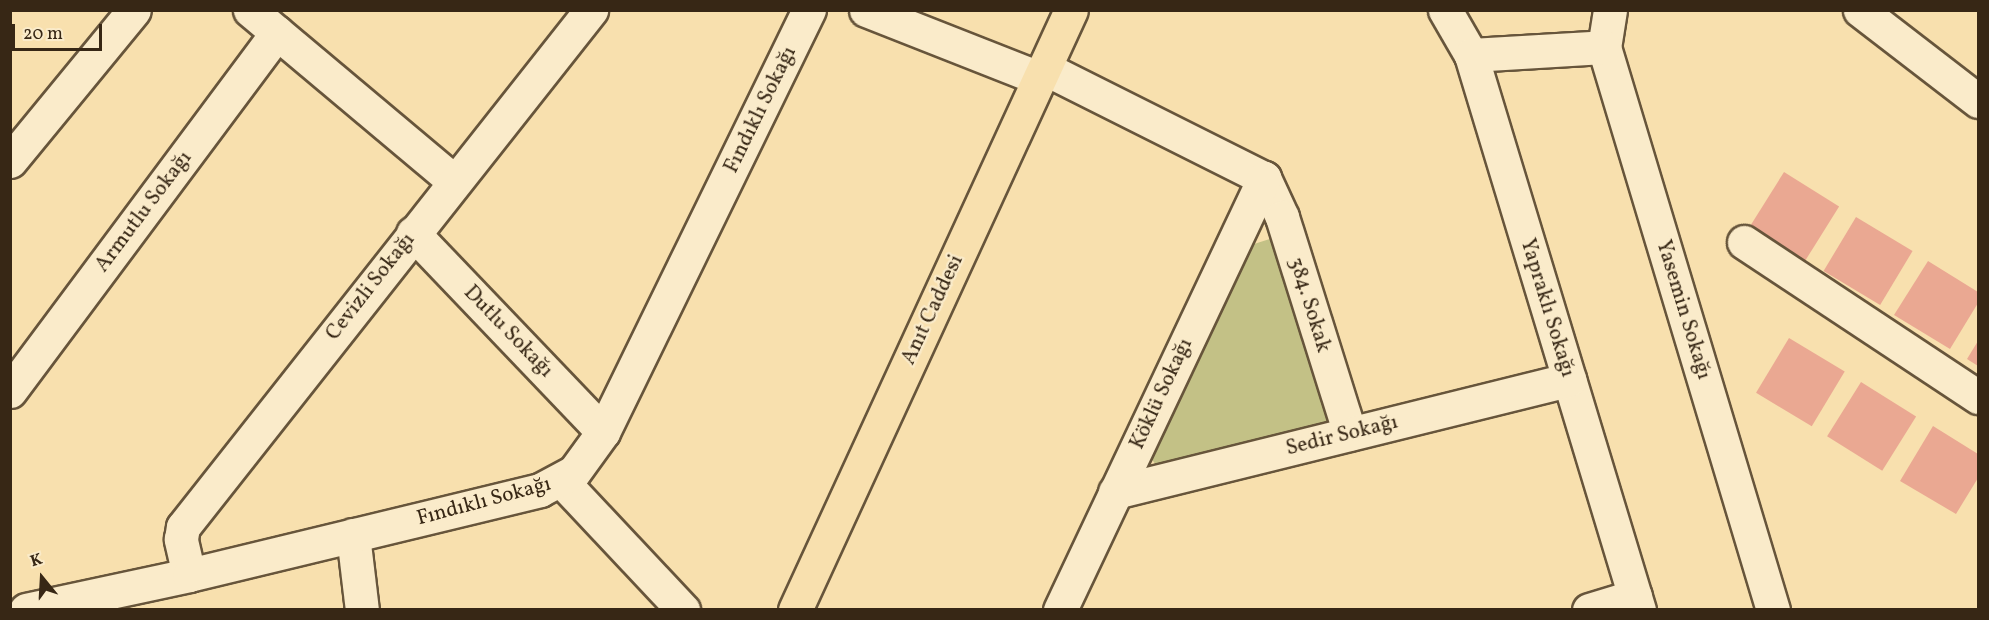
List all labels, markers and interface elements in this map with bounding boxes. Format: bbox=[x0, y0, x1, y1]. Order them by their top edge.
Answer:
scale bar bbox=[15, 12, 105, 50]
text: 20 m bbox=[23, 22, 63, 47]
street label: Fındıklı Sokağı bbox=[719, 42, 803, 178]
street label: Armutlu Sokağı bbox=[90, 146, 198, 278]
street label: Cevizli Sokağı bbox=[321, 228, 421, 346]
street label: Yapraklı Sokağı bbox=[1514, 236, 1580, 380]
street label: Yasemin Sokağı bbox=[1650, 237, 1716, 383]
street label: Anıt Caddesi bbox=[897, 251, 969, 369]
street label: 384. Sokak bbox=[1283, 254, 1335, 356]
street label: Dutlu Sokağı bbox=[458, 281, 558, 383]
street label: Köklü Sokağı bbox=[1125, 334, 1199, 454]
street label: Sedir Sokağı bbox=[1284, 410, 1400, 462]
street label: Fındıklı Sokağı bbox=[414, 472, 554, 532]
north arrow bbox=[12, 548, 72, 608]
text: K bbox=[28, 549, 45, 573]

